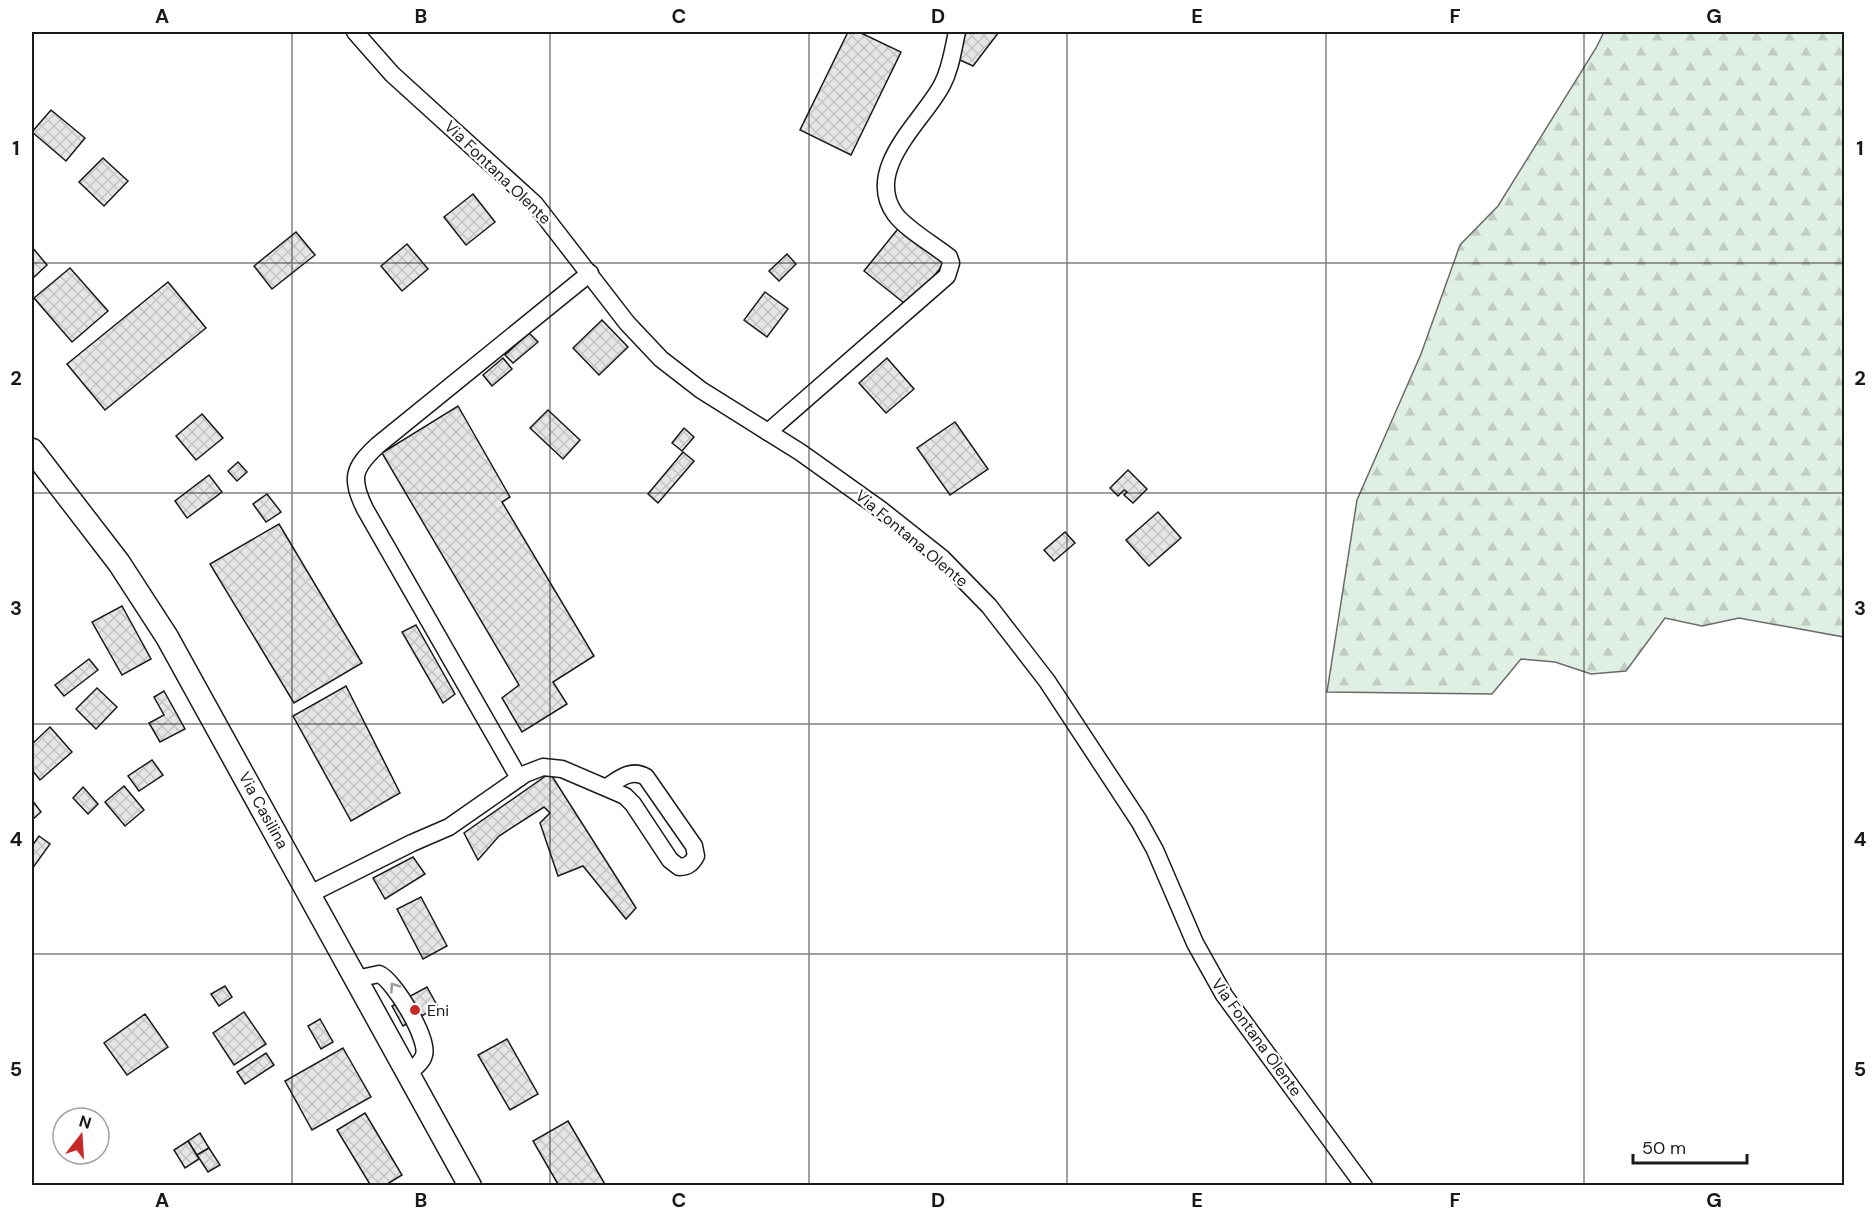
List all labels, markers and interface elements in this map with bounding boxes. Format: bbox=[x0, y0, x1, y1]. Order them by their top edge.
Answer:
text: A bbox=[155, 3, 169, 29]
text: B bbox=[415, 3, 427, 29]
text: C bbox=[672, 3, 686, 29]
text: D bbox=[931, 3, 945, 29]
text: E bbox=[1191, 3, 1203, 29]
text: F bbox=[1449, 3, 1461, 29]
text: G bbox=[1706, 3, 1722, 29]
street label: Via Fontana Olente bbox=[440, 116, 556, 229]
text: 1 bbox=[12, 135, 20, 161]
text: 1 bbox=[1856, 135, 1864, 161]
text: 2 bbox=[10, 365, 22, 391]
text: 2 bbox=[1854, 365, 1866, 391]
street label: Via Fontana Olente bbox=[851, 485, 972, 592]
text: 3 bbox=[10, 595, 22, 621]
text: 3 bbox=[1854, 595, 1866, 621]
street label: Via Casilina bbox=[234, 768, 293, 852]
text: 4 bbox=[10, 826, 23, 852]
text: 4 bbox=[1854, 826, 1867, 852]
street label: Via Fontana Olente bbox=[1207, 974, 1306, 1100]
one-way arrow bbox=[390, 983, 401, 994]
place label: Eni bbox=[427, 1000, 449, 1021]
marker: Eni bbox=[408, 1003, 422, 1017]
text: 5 bbox=[10, 1056, 22, 1082]
text: 5 bbox=[1854, 1056, 1866, 1082]
north arrow bbox=[51, 1106, 111, 1166]
text: N bbox=[77, 1110, 94, 1134]
scale bar bbox=[1633, 1127, 1747, 1165]
text: 50 m bbox=[1642, 1136, 1686, 1160]
text: A bbox=[155, 1187, 169, 1213]
text: B bbox=[415, 1187, 427, 1213]
text: C bbox=[672, 1187, 686, 1213]
text: D bbox=[931, 1187, 945, 1213]
text: E bbox=[1191, 1187, 1203, 1213]
text: F bbox=[1449, 1187, 1461, 1213]
text: G bbox=[1706, 1187, 1722, 1213]

